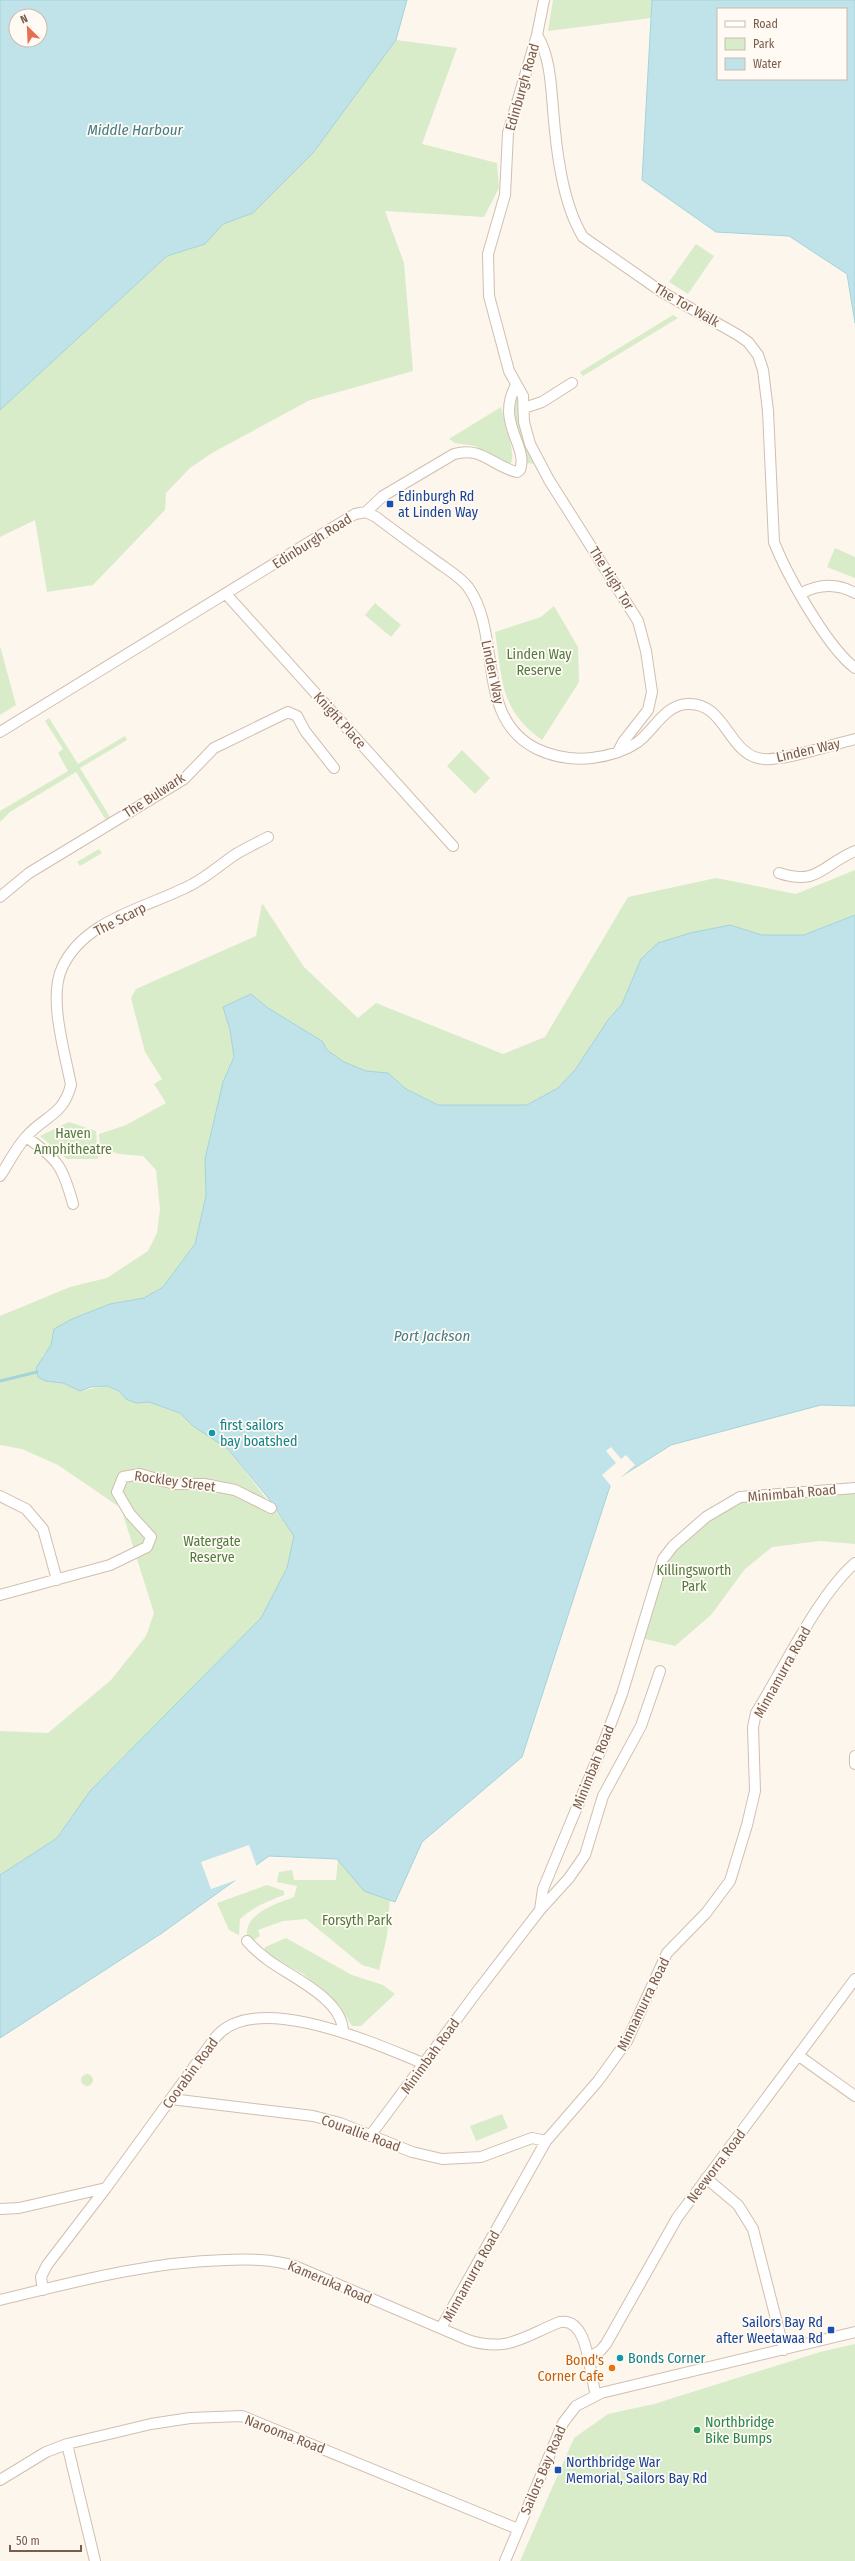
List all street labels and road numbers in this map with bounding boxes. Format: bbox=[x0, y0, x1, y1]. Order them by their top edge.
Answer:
street label: Edinburgh Road bbox=[502, 41, 543, 133]
street label: The Tor Walk bbox=[651, 280, 723, 331]
street label: Edinburgh Road bbox=[269, 510, 355, 573]
street label: The High Tor bbox=[585, 544, 638, 613]
street label: Linden Way bbox=[477, 638, 508, 706]
street label: Knight Place bbox=[310, 688, 370, 752]
street label: Linden Way bbox=[774, 735, 843, 766]
street label: The Bulwark bbox=[120, 769, 189, 822]
street label: The Scarp bbox=[91, 899, 149, 940]
street label: Rockley Street bbox=[133, 1467, 217, 1496]
street label: Minimbah Road bbox=[747, 1481, 837, 1506]
street label: Minnamurra Road bbox=[750, 1624, 815, 1721]
street label: Minimbah Road bbox=[569, 1723, 618, 1812]
street label: Minnamurra Road bbox=[614, 1955, 673, 2054]
street label: Minimbah Road bbox=[397, 2015, 463, 2097]
street label: Coorabin Road bbox=[159, 2035, 222, 2112]
street label: Courallie Road bbox=[319, 2111, 403, 2156]
street label: Neeworra Road bbox=[683, 2126, 749, 2206]
street label: Minnamurra Road bbox=[439, 2228, 504, 2325]
street label: Kameruka Road bbox=[285, 2257, 374, 2308]
street label: Narooma Road bbox=[242, 2411, 327, 2458]
street label: Sailors Bay Road bbox=[517, 2423, 570, 2517]

